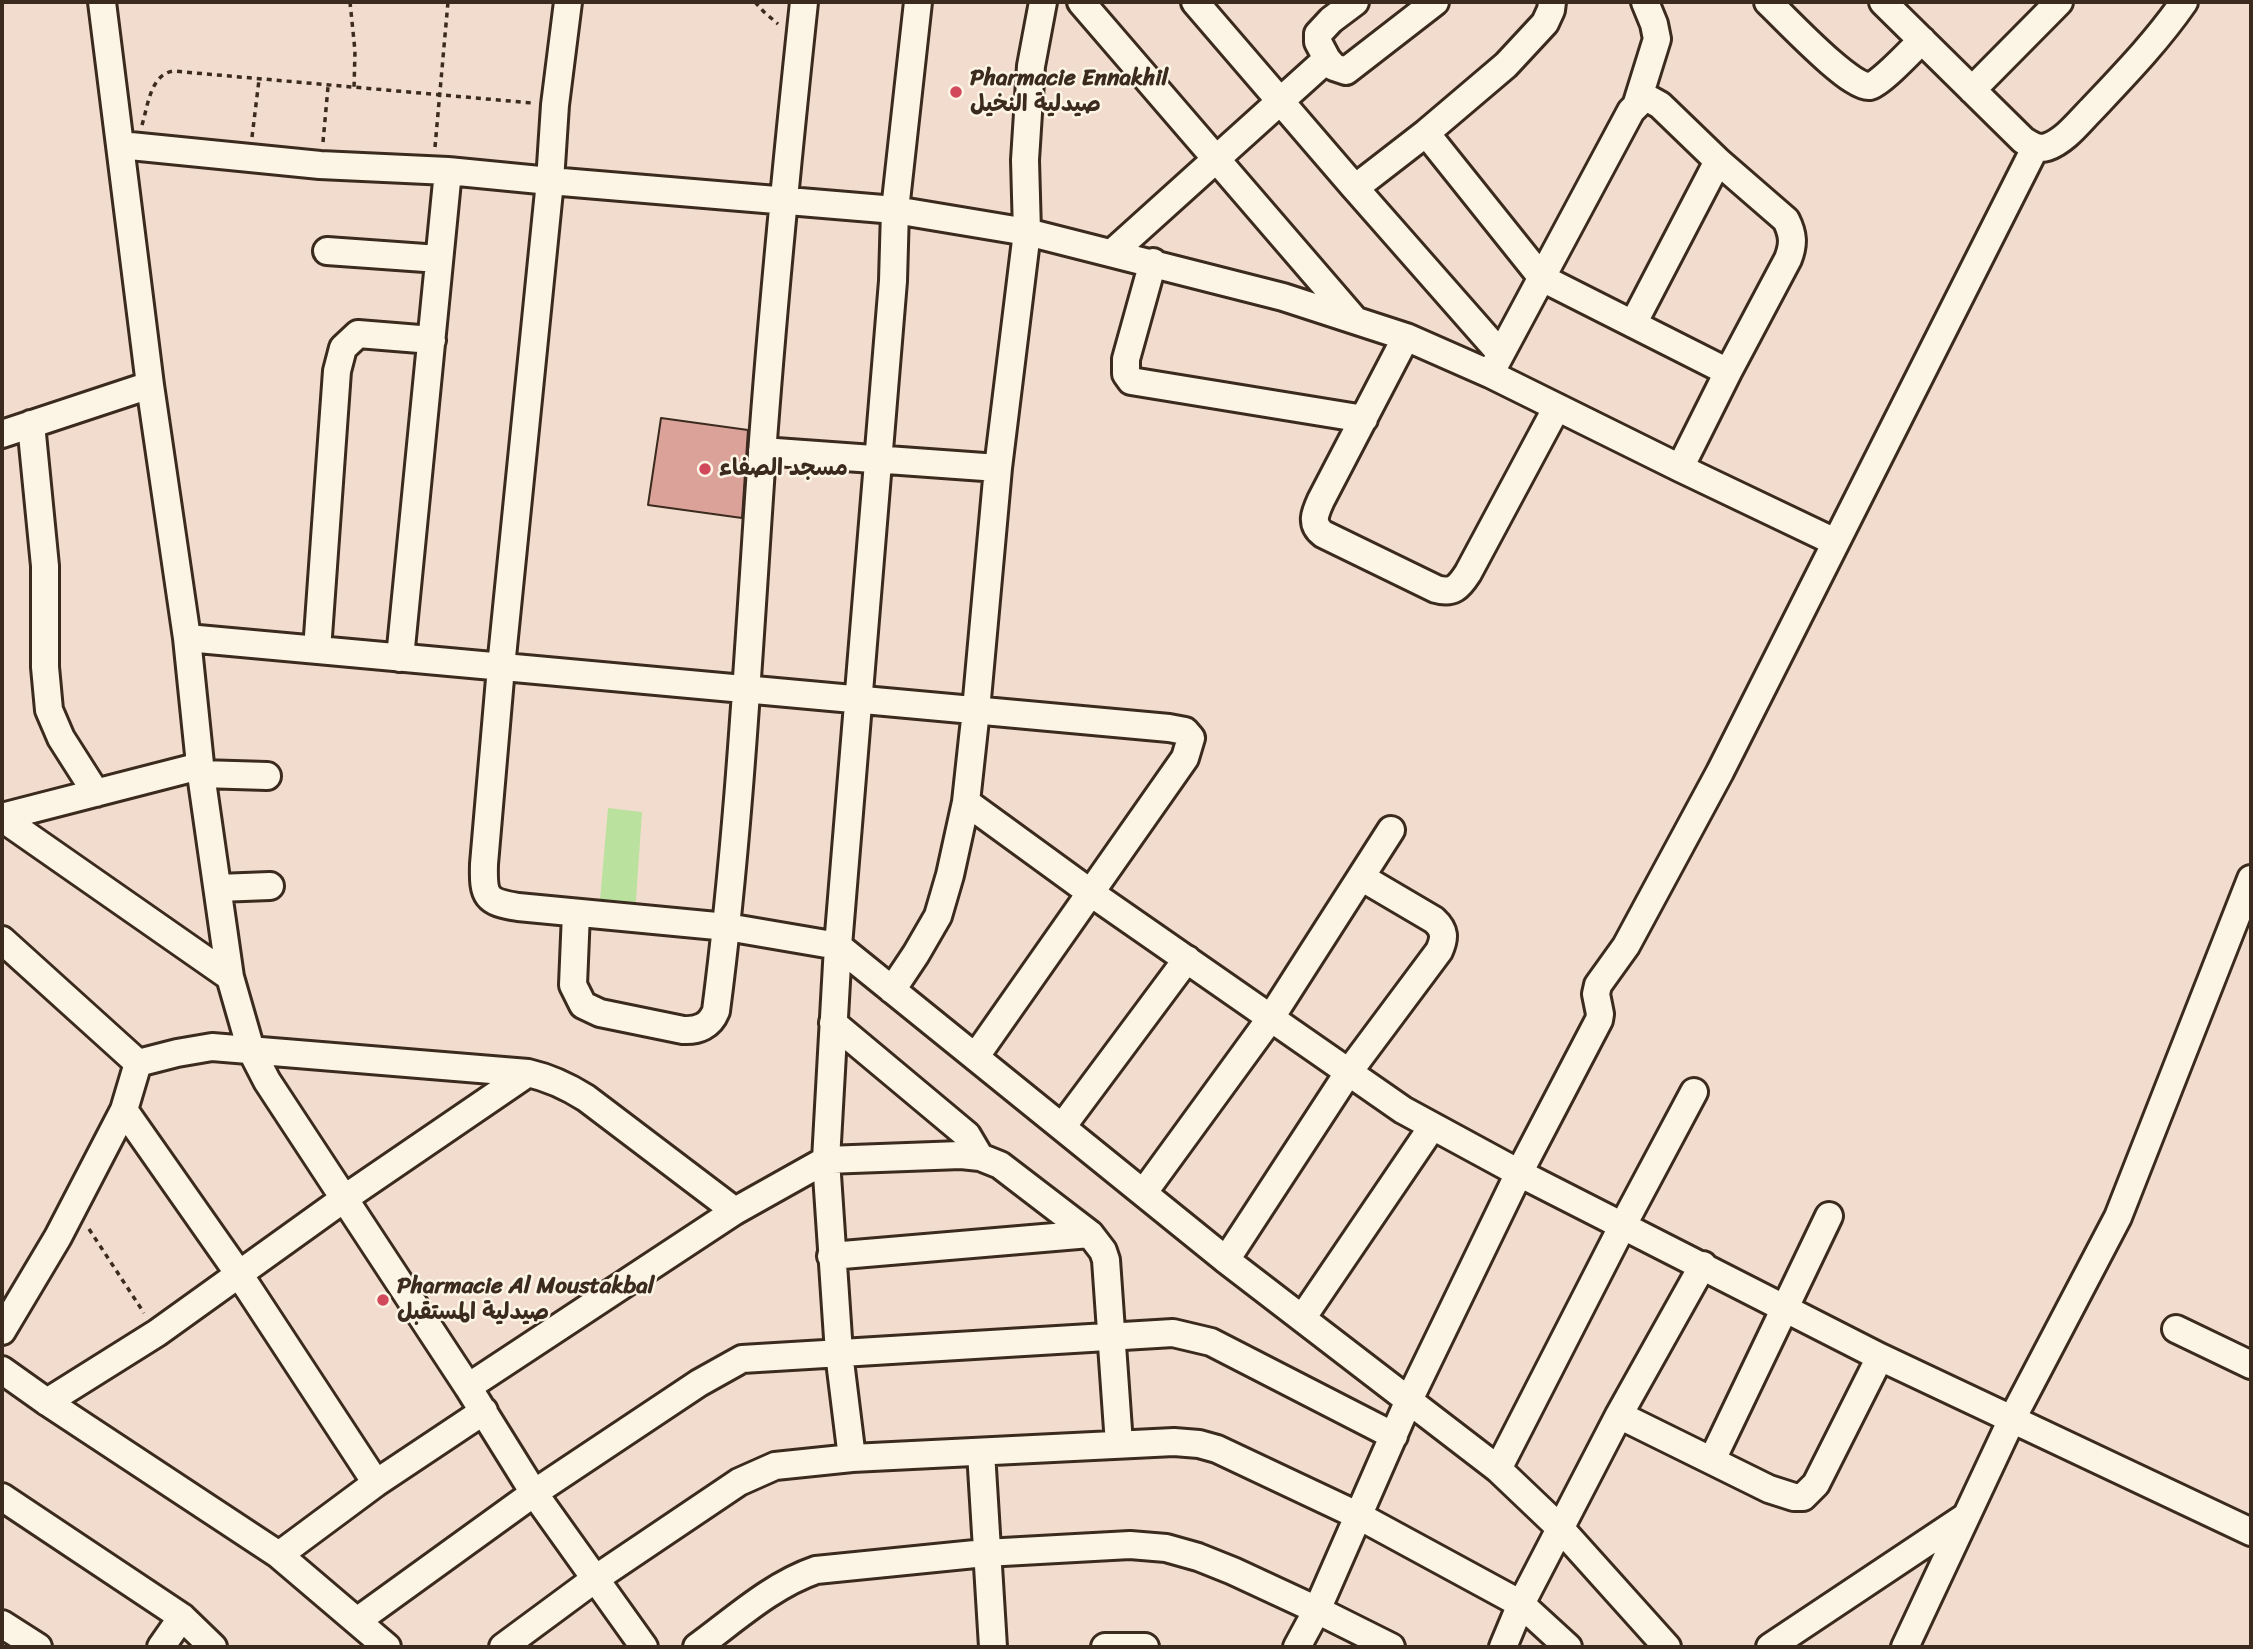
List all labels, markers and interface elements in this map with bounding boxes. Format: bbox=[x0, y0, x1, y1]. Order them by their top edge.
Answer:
place label: Pharmacie Ennakhil صيدلية النخيل bbox=[970, 65, 1168, 119]
marker: Pharmacie Ennakhil صيدلية النخيل bbox=[948, 84, 964, 100]
place label: مسجد الصفاء bbox=[719, 455, 848, 483]
marker: مسجد الصفاء bbox=[697, 461, 713, 477]
place label: Pharmacie Al Moustakbal صيدلية المستقبل bbox=[397, 1273, 654, 1327]
marker: Pharmacie Al Moustakbal صيدلية المستقبل bbox=[375, 1292, 391, 1308]

